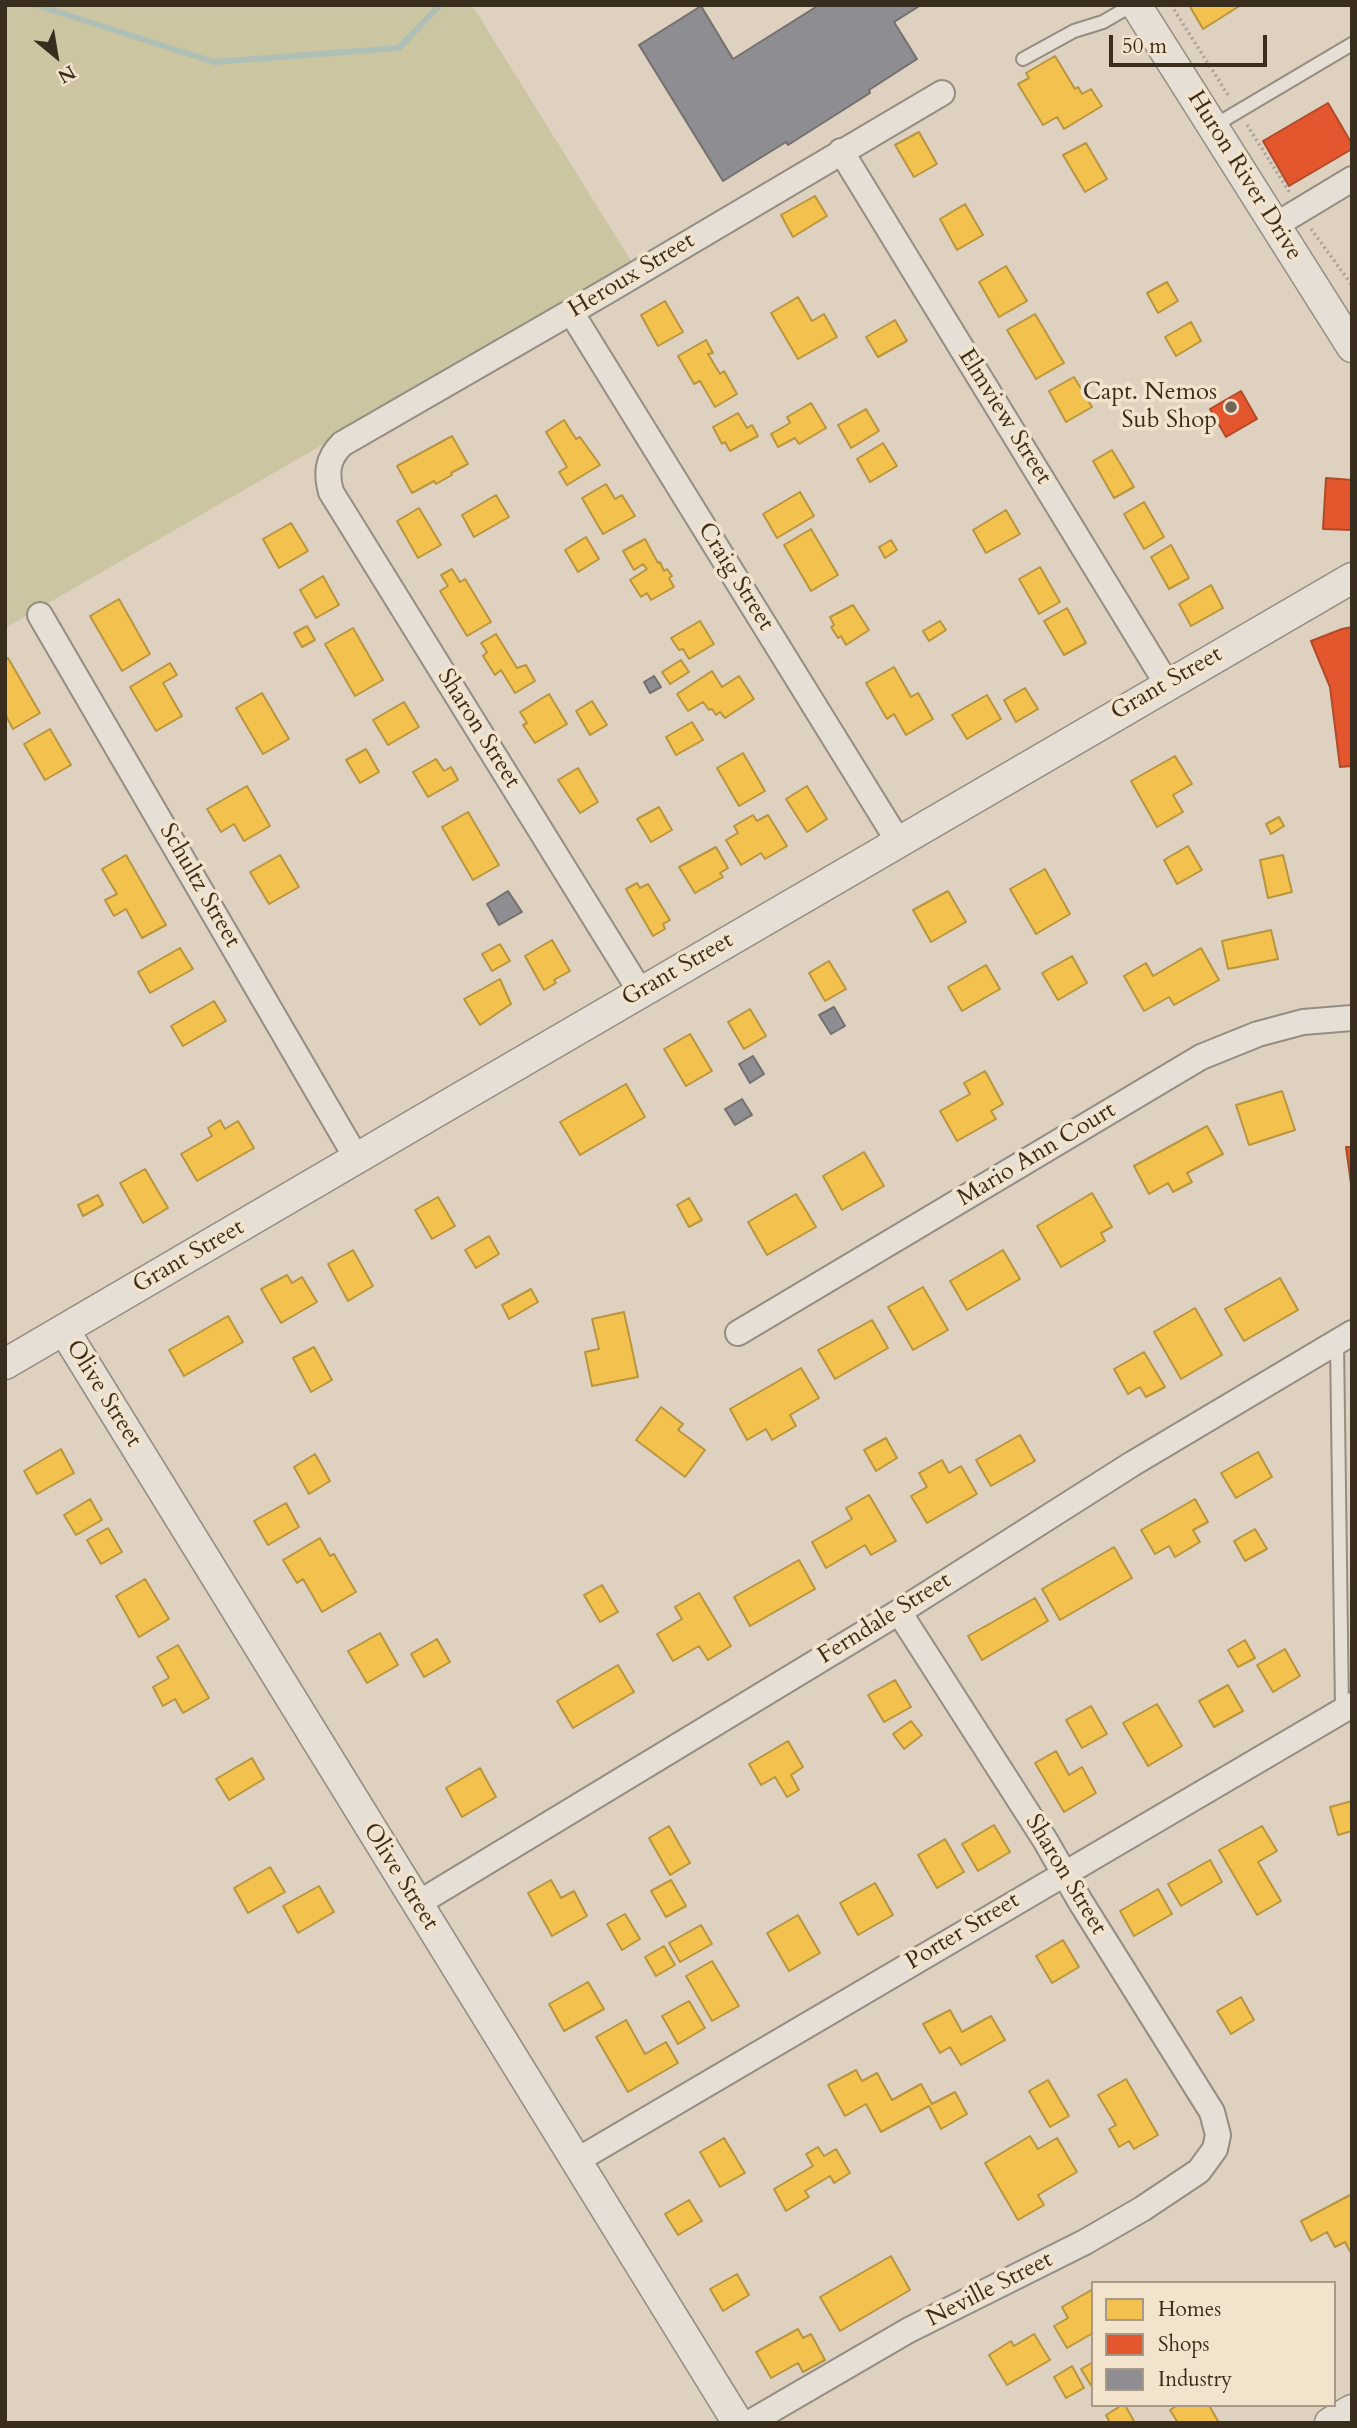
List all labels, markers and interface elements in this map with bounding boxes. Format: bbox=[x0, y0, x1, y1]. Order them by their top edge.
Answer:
north arrow bbox=[21, 21, 91, 91]
scale bar bbox=[1112, 21, 1270, 65]
text: 50 m bbox=[1122, 32, 1167, 61]
text: N bbox=[53, 59, 80, 90]
street label: Huron River Drive bbox=[1180, 86, 1308, 266]
street label: Heroux Street bbox=[564, 227, 700, 325]
street label: Elmview Street bbox=[951, 344, 1057, 490]
place label: Capt. Nemos Sub Shop bbox=[1083, 379, 1217, 435]
marker: Capt. Nemos Sub Shop bbox=[1223, 399, 1239, 415]
street label: Craig Street bbox=[690, 518, 780, 636]
street label: Grant Street bbox=[1106, 641, 1228, 727]
street label: Sharon Street bbox=[430, 664, 526, 794]
street label: Schultz Street bbox=[152, 819, 246, 953]
street label: Grant Street bbox=[617, 927, 739, 1013]
street label: Mario Ann Court bbox=[953, 1096, 1121, 1214]
street label: Grant Street bbox=[128, 1214, 250, 1300]
street label: Olive Street bbox=[59, 1335, 147, 1453]
street label: Ferndale Street bbox=[813, 1567, 957, 1671]
street label: Sharon Street bbox=[1018, 1810, 1112, 1940]
street label: Olive Street bbox=[356, 1818, 444, 1936]
street label: Porter Street bbox=[901, 1887, 1025, 1977]
street label: Neville Street bbox=[922, 2246, 1058, 2334]
legend bbox=[1091, 2281, 1336, 2407]
text: Homes bbox=[1158, 2295, 1221, 2324]
text: Shops bbox=[1158, 2330, 1210, 2359]
text: Industry bbox=[1158, 2365, 1232, 2394]

